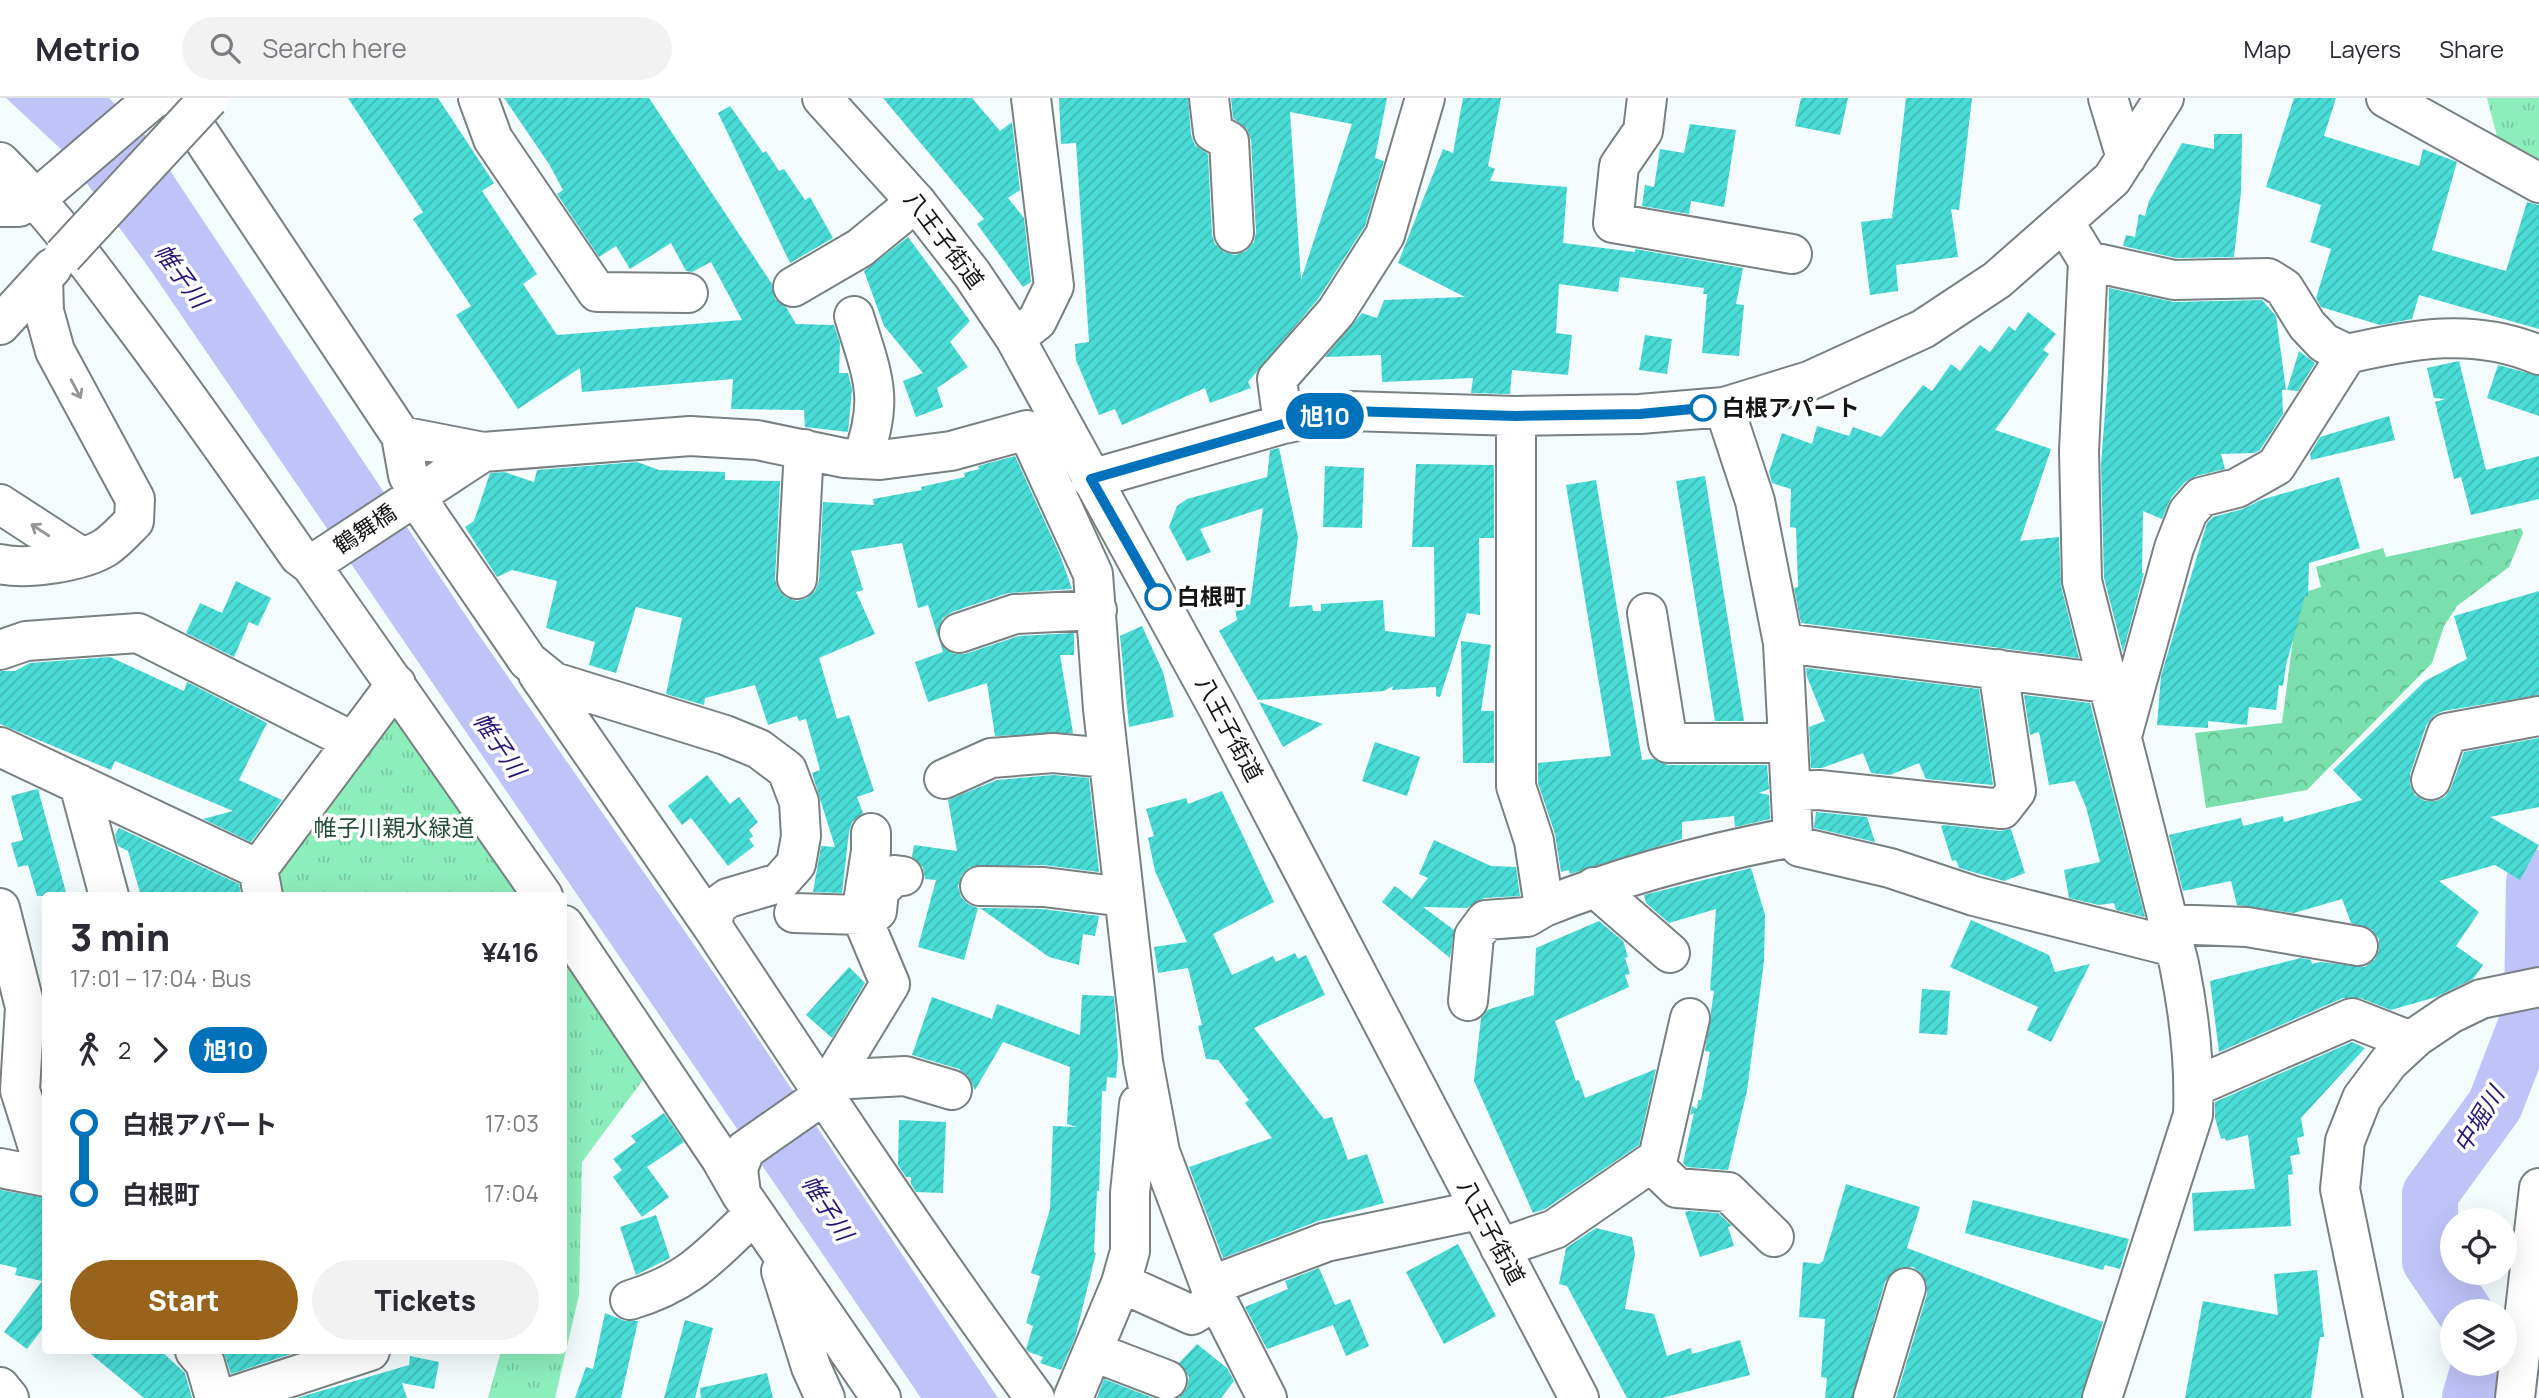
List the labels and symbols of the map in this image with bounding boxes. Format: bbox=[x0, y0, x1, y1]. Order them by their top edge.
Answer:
street label: 八王子街道 bbox=[897, 184, 992, 295]
water label: 帷子川 bbox=[148, 236, 218, 316]
one-way arrow bbox=[69, 378, 83, 399]
place label: 白根アパート bbox=[1722, 391, 1860, 423]
line badge: 旭10 bbox=[1285, 393, 1365, 439]
marker: 白根アパート bbox=[1690, 395, 1716, 421]
street label: 鶴舞橋 bbox=[327, 496, 402, 561]
one-way arrow bbox=[31, 523, 50, 538]
place label: 白根町 bbox=[1177, 580, 1246, 612]
marker: 白根町 bbox=[1145, 584, 1171, 610]
street label: 八王子街道 bbox=[1189, 670, 1271, 787]
water label: 帷子川 bbox=[466, 705, 536, 786]
park label: 帷子川親水緑道 bbox=[314, 811, 475, 843]
water label: 中堀川 bbox=[2445, 1077, 2512, 1158]
water label: 帷子川 bbox=[795, 1168, 863, 1249]
street label: 八王子街道 bbox=[1451, 1173, 1533, 1290]

